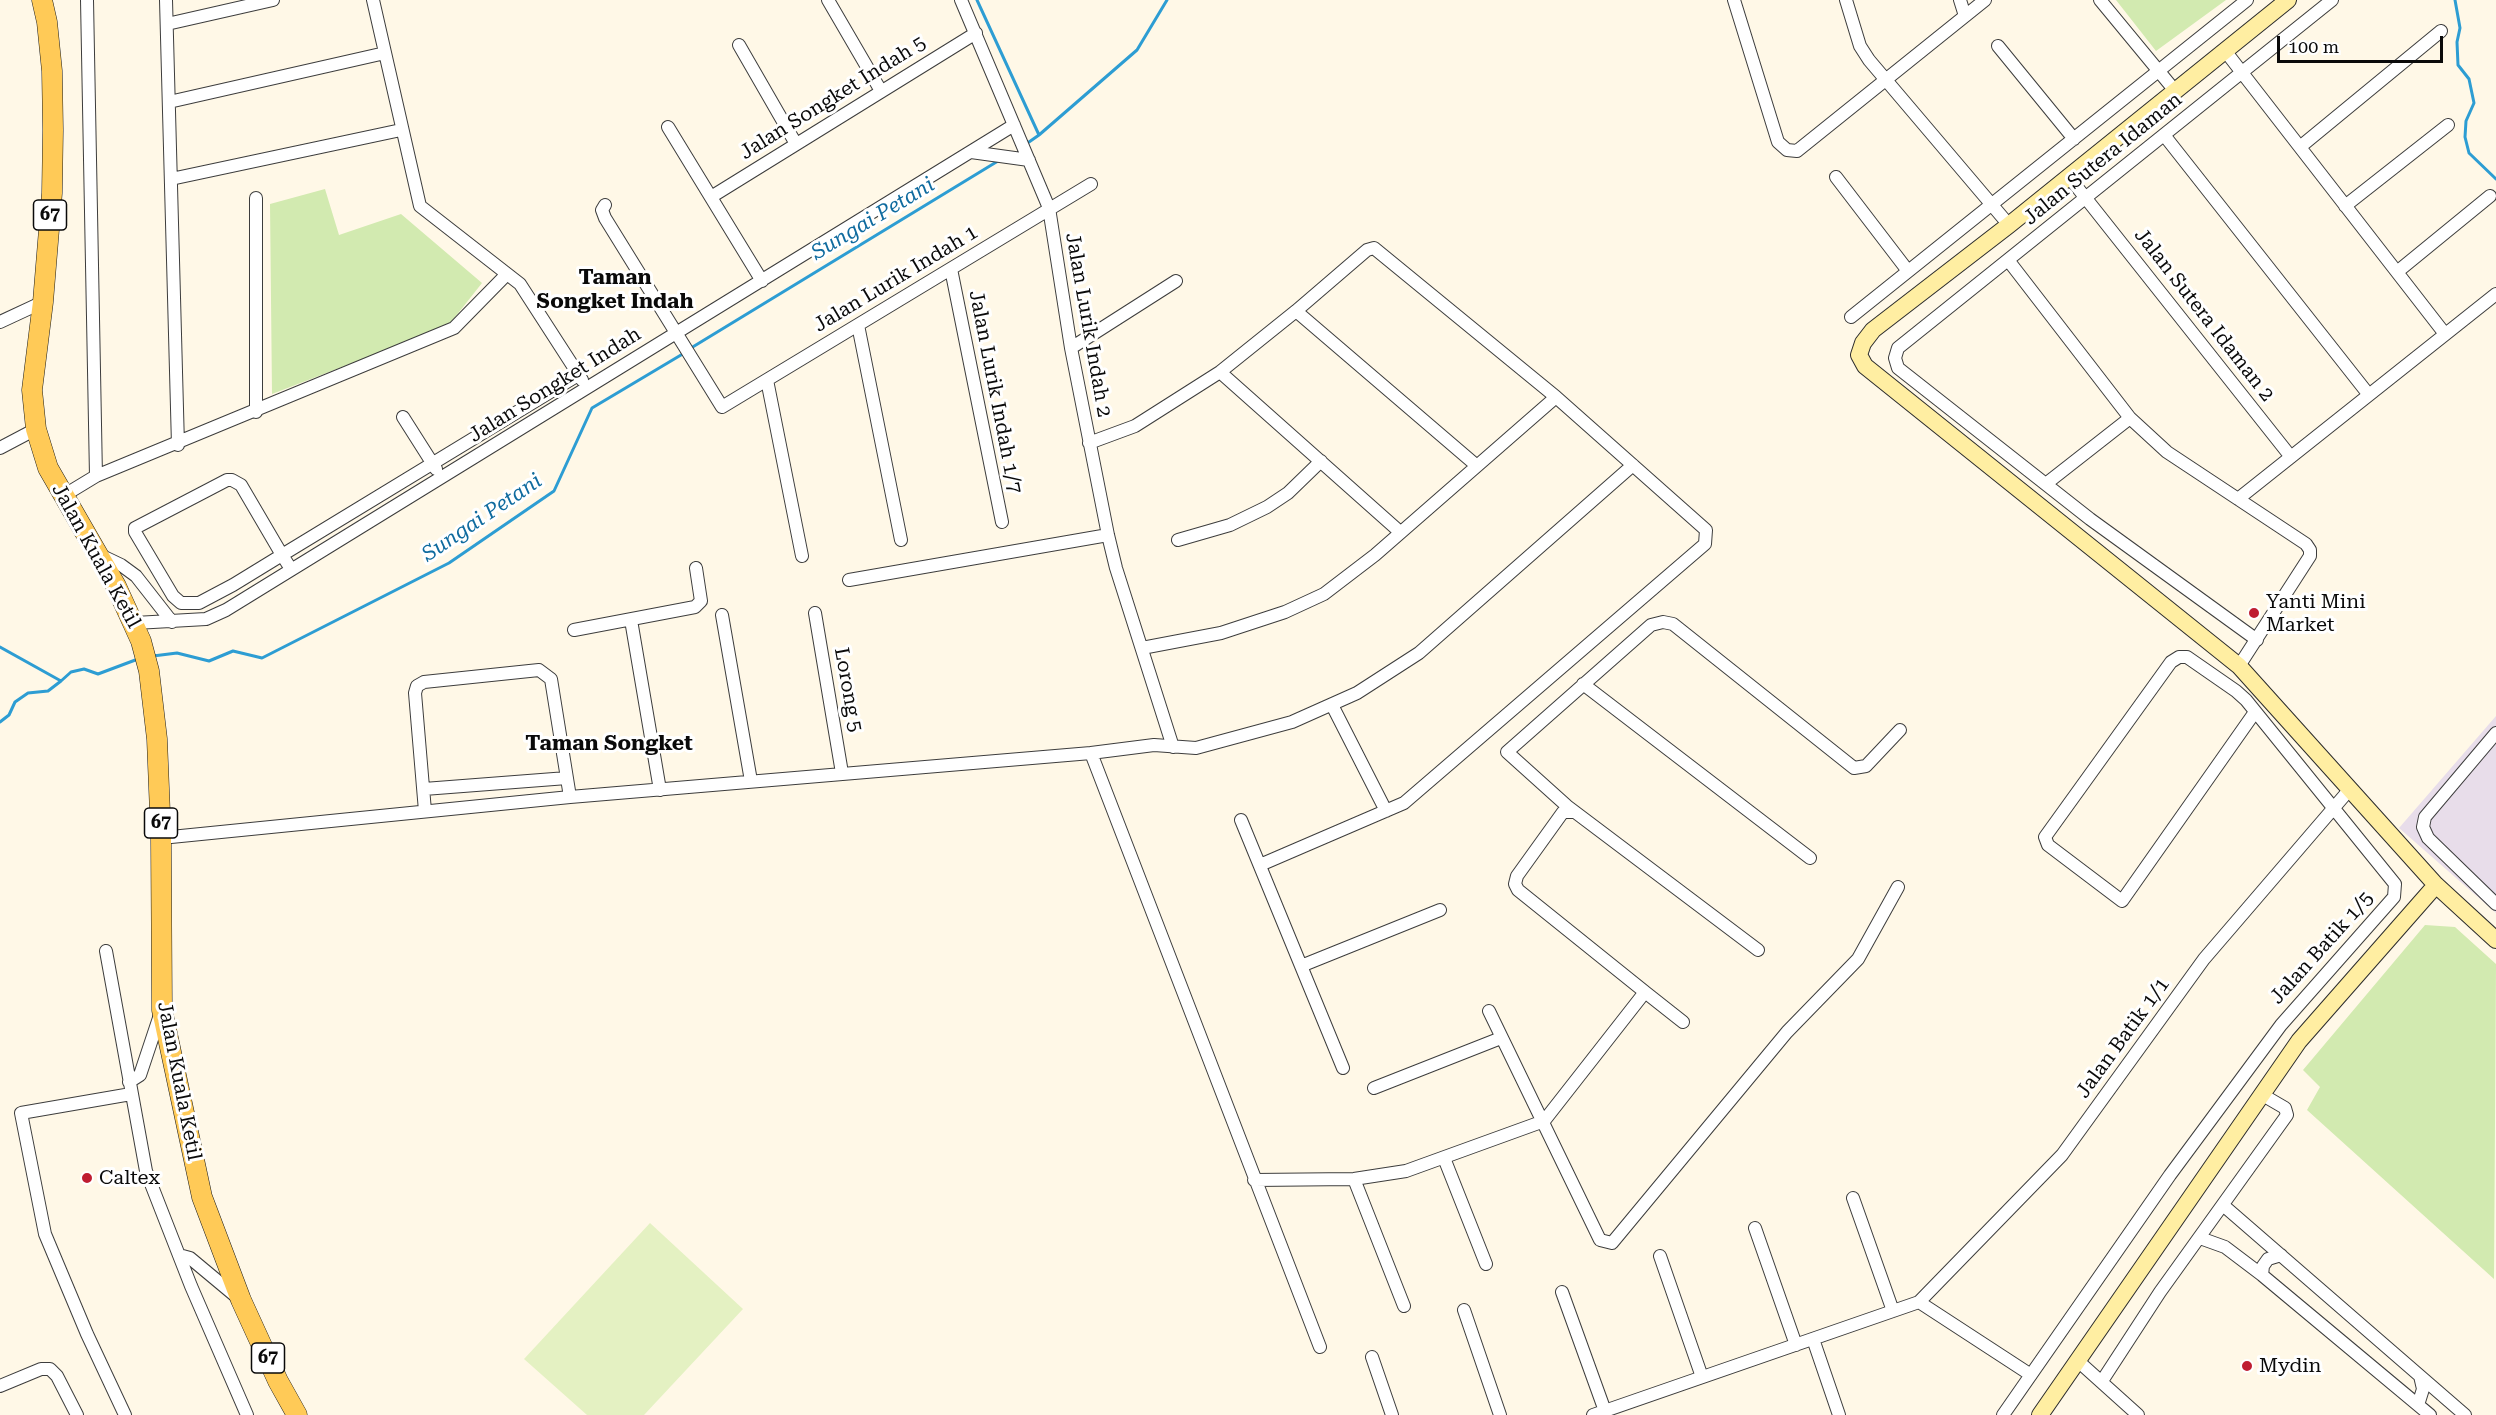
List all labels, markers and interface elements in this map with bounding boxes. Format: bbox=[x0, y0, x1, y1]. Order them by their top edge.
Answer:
scale bar bbox=[2280, 24, 2446, 62]
street label: Jalan Songket Indah 5 bbox=[736, 31, 930, 165]
text: 100 m bbox=[2288, 36, 2339, 57]
street label: Jalan Sutera Idaman bbox=[2019, 88, 2187, 230]
water label: Sungai Petani bbox=[807, 172, 939, 266]
road number: 67 bbox=[34, 200, 66, 230]
street label: Jalan Lurik Indah 1 bbox=[810, 221, 982, 337]
street label: Jalan Sutera Idaman 2 bbox=[2129, 224, 2279, 406]
street label: Jalan Lurik Indah 2 bbox=[1060, 231, 1116, 419]
district label: Taman Songket Indah bbox=[537, 265, 693, 315]
street label: Jalan Lurik Indah 1/7 bbox=[964, 288, 1026, 496]
street label: Jalan Songket Indah bbox=[464, 322, 646, 448]
water label: Sungai Petani bbox=[417, 469, 547, 567]
street label: Jalan Kuala Ketil bbox=[46, 480, 146, 632]
place label: Yanti Mini Market bbox=[2266, 590, 2366, 637]
marker: Yanti Mini Market bbox=[2247, 606, 2261, 620]
street label: Lorong 5 bbox=[829, 646, 867, 734]
district label: Taman Songket bbox=[525, 731, 693, 757]
road number: 67 bbox=[144, 808, 178, 838]
street label: Jalan Batik 1/5 bbox=[2265, 887, 2379, 1009]
street label: Jalan Batik 1/1 bbox=[2071, 973, 2175, 1103]
street label: Jalan Kuala Ketil bbox=[152, 1000, 206, 1162]
place label: Caltex bbox=[99, 1166, 160, 1190]
marker: Caltex bbox=[80, 1171, 94, 1185]
road number: 67 bbox=[252, 1343, 284, 1373]
place label: Mydin bbox=[2259, 1354, 2321, 1378]
marker: Mydin bbox=[2240, 1359, 2254, 1373]

